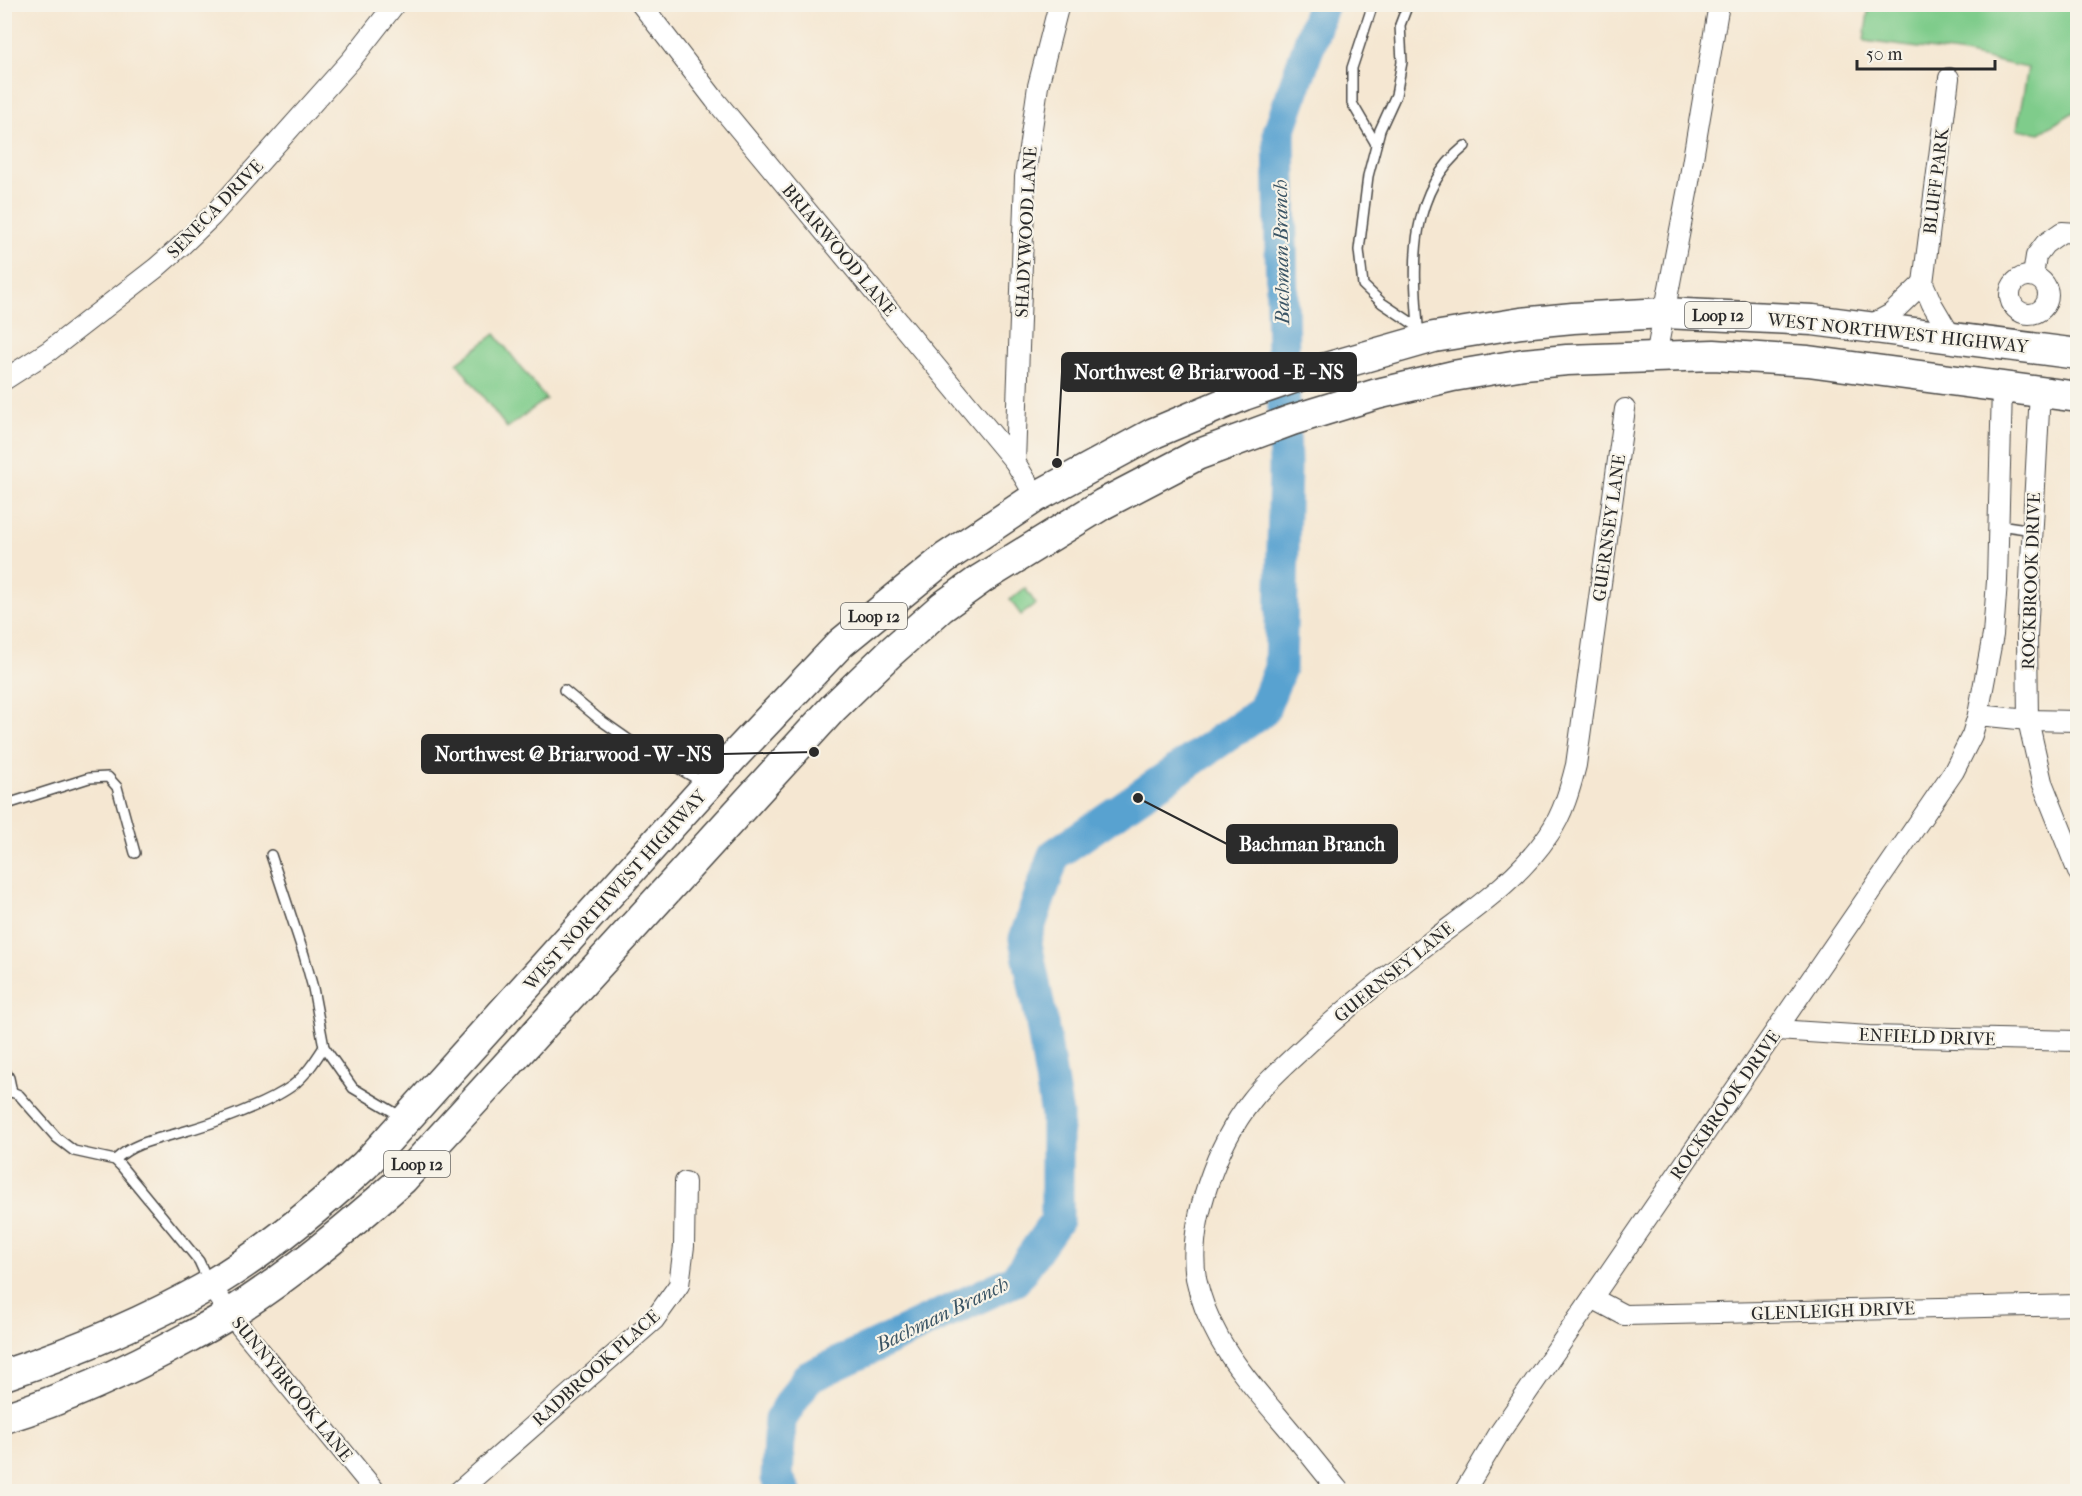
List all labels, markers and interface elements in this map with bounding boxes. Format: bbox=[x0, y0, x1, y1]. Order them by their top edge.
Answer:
scale bar bbox=[1857, 33, 1995, 71]
text: 50 m bbox=[1866, 44, 1903, 65]
street label: BLUFF PARK bbox=[1920, 126, 1954, 236]
street label: SHADYWOOD LANE bbox=[1012, 146, 1041, 318]
street label: SENECA DRIVE bbox=[163, 156, 268, 263]
water label: Bachman Branch bbox=[1269, 179, 1294, 326]
street label: BRIARWOOD LANE bbox=[777, 180, 900, 321]
road number: Loop 12 bbox=[1685, 302, 1751, 328]
street label: WEST NORTHWEST HIGHWAY bbox=[1765, 309, 2030, 358]
callout: Northwest @ Briarwood - E - NS bbox=[1062, 353, 1356, 391]
text: Northwest @ Briarwood - E - NS bbox=[1074, 361, 1344, 384]
street label: GUERNSEY LANE bbox=[1589, 453, 1630, 603]
street label: ROCKBROOK DRIVE bbox=[2018, 492, 2045, 670]
road number: Loop 12 bbox=[841, 603, 907, 629]
callout: Northwest @ Briarwood - W - NS bbox=[422, 735, 723, 773]
text: Northwest @ Briarwood - W - NS bbox=[434, 743, 712, 766]
street label: WEST NORTHWEST HIGHWAY bbox=[519, 785, 711, 996]
callout: Bachman Branch bbox=[1227, 825, 1397, 863]
text: Bachman Branch bbox=[1239, 833, 1386, 856]
street label: GUERNSEY LANE bbox=[1330, 918, 1459, 1027]
street label: ENFIELD DRIVE bbox=[1858, 1025, 1996, 1050]
street label: ROCKBROOK DRIVE bbox=[1666, 1026, 1785, 1184]
road number: Loop 12 bbox=[384, 1151, 450, 1177]
water label: Bachman Branch bbox=[871, 1272, 1012, 1357]
street label: GLENLEIGH DRIVE bbox=[1751, 1298, 1915, 1325]
street label: RADBROOK PLACE bbox=[528, 1306, 664, 1431]
street label: SUNNYBROOK LANE bbox=[227, 1313, 356, 1466]

